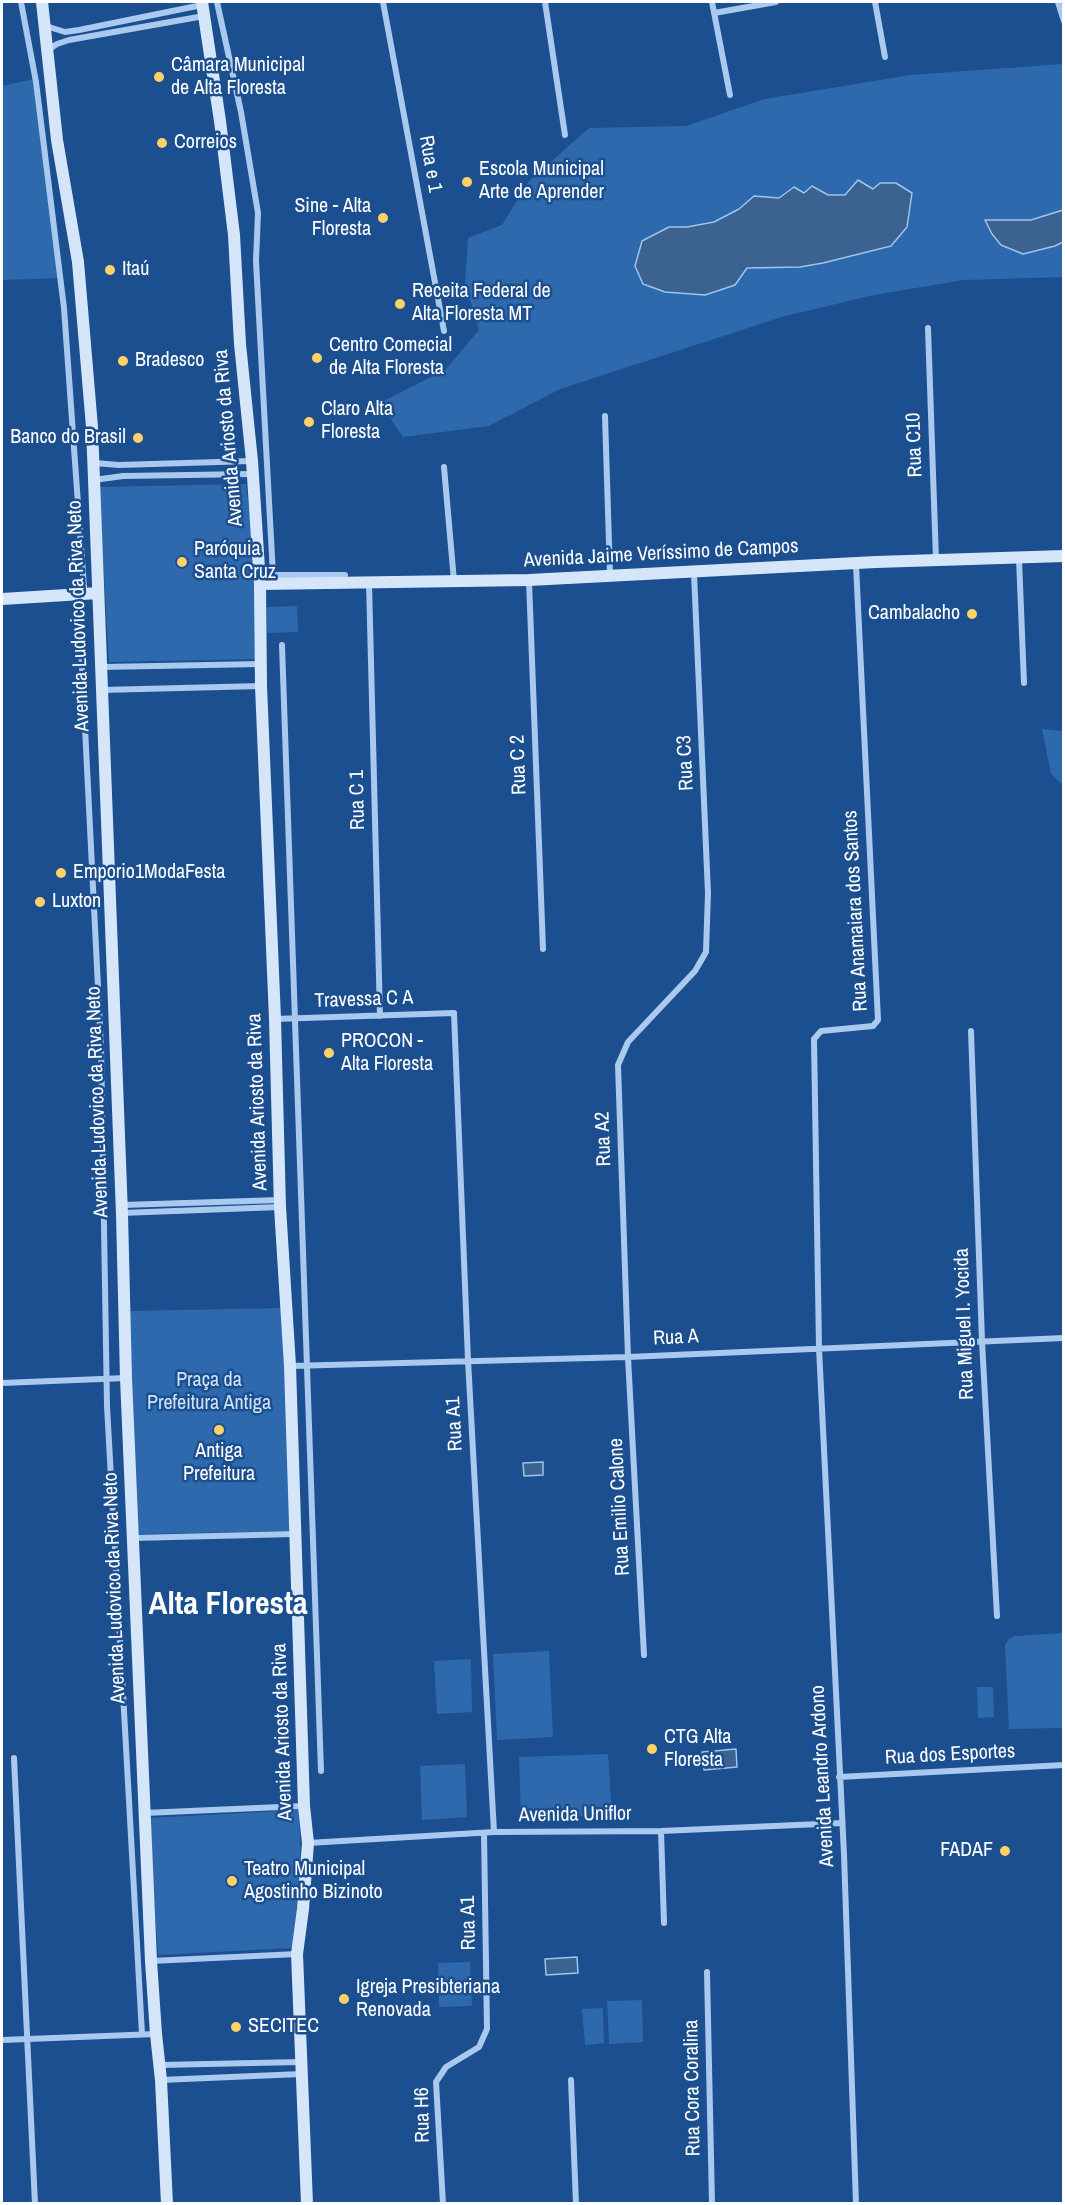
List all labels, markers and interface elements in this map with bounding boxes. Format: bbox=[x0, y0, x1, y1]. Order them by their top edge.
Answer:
place label: Câmara Municipal de Alta Floresta bbox=[171, 54, 305, 101]
marker: Câmara Municipal de Alta Floresta bbox=[152, 70, 166, 84]
place label: Correios bbox=[174, 131, 237, 155]
street label: Rua e 1 bbox=[413, 134, 447, 194]
marker: Correios bbox=[155, 136, 169, 150]
place label: Escola Municipal Arte de Aprender bbox=[479, 158, 604, 205]
marker: Escola Municipal Arte de Aprender bbox=[460, 175, 474, 189]
place label: Sine - Alta Floresta bbox=[294, 195, 371, 242]
marker: Sine - Alta Floresta bbox=[376, 211, 390, 225]
place label: Itaú bbox=[122, 258, 149, 282]
marker: Itaú bbox=[103, 263, 117, 277]
place label: Receita Federal de Alta Floresta MT bbox=[412, 280, 551, 327]
marker: Receita Federal de Alta Floresta MT bbox=[393, 297, 407, 311]
place label: Centro Comecial de Alta Floresta bbox=[329, 334, 452, 381]
place label: Bradesco bbox=[135, 349, 204, 373]
street label: Avenida Ariosto da Riva bbox=[209, 349, 249, 527]
marker: Centro Comecial de Alta Floresta bbox=[310, 351, 324, 365]
marker: Bradesco bbox=[116, 354, 130, 368]
place label: Claro Alta Floresta bbox=[321, 398, 393, 445]
street label: Rua C10 bbox=[902, 412, 928, 478]
marker: Claro Alta Floresta bbox=[302, 415, 316, 429]
place label: Banco do Brasil bbox=[10, 426, 126, 450]
marker: Banco do Brasil bbox=[131, 431, 145, 445]
street label: Avenida Ludovico da Riva Neto bbox=[63, 500, 95, 732]
street label: Avenida Jaime Veríssimo de Campos bbox=[523, 535, 799, 573]
place label: Paróquia Santa Cruz bbox=[194, 538, 276, 585]
marker: Paróquia Santa Cruz bbox=[175, 555, 189, 569]
place label: Cambalacho bbox=[868, 602, 960, 626]
marker: Cambalacho bbox=[965, 607, 979, 621]
street label: Rua C 2 bbox=[506, 735, 532, 795]
street label: Rua C3 bbox=[673, 735, 699, 791]
street label: Rua C 1 bbox=[345, 770, 371, 830]
street label: Rua Anamaiara dos Santos bbox=[839, 810, 873, 1012]
place label: Emporio1ModaFesta bbox=[73, 861, 225, 885]
marker: Emporio1ModaFesta bbox=[54, 866, 68, 880]
place label: Luxton bbox=[52, 890, 101, 914]
marker: Luxton bbox=[33, 895, 47, 909]
street label: Avenida Ludovico da Riva Neto bbox=[82, 986, 114, 1218]
street label: Travessa C A bbox=[314, 986, 414, 1014]
street label: Avenida Ariosto da Riva bbox=[243, 1013, 273, 1191]
place label: PROCON - Alta Floresta bbox=[341, 1030, 433, 1077]
marker: PROCON - Alta Floresta bbox=[322, 1046, 336, 1060]
street label: Rua A2 bbox=[591, 1111, 617, 1167]
street label: Rua Miguel I. Yocida bbox=[950, 1248, 980, 1400]
street label: Rua A bbox=[653, 1325, 699, 1351]
park label: Praça da Prefeitura Antiga bbox=[147, 1369, 271, 1416]
street label: Rua A1 bbox=[442, 1396, 468, 1452]
marker: Antiga Prefeitura bbox=[212, 1423, 226, 1437]
street label: Rua Emilio Calone bbox=[604, 1438, 636, 1576]
place label: Antiga Prefeitura bbox=[183, 1440, 255, 1487]
street label: Avenida Ludovico da Riva Neto bbox=[99, 1472, 131, 1704]
district label: Alta Floresta bbox=[149, 1586, 307, 1624]
street label: Avenida Ariosto da Riva bbox=[268, 1643, 298, 1821]
street label: Avenida Leandro Ardono bbox=[806, 1684, 840, 1868]
place label: CTG Alta Floresta bbox=[664, 1726, 731, 1773]
street label: Rua dos Esportes bbox=[884, 1740, 1016, 1770]
marker: CTG Alta Floresta bbox=[645, 1742, 659, 1756]
street label: Avenida Uniflor bbox=[518, 1802, 632, 1828]
place label: FADAF bbox=[940, 1839, 993, 1863]
marker: FADAF bbox=[998, 1844, 1012, 1858]
place label: Teatro Municipal Agostinho Bizinoto bbox=[244, 1858, 383, 1905]
marker: Teatro Municipal Agostinho Bizinoto bbox=[225, 1874, 239, 1888]
street label: Rua A1 bbox=[457, 1895, 481, 1951]
place label: Igreja Presibteriana Renovada bbox=[356, 1976, 500, 2023]
marker: Igreja Presibteriana Renovada bbox=[337, 1992, 351, 2006]
place label: SECITEC bbox=[248, 2015, 319, 2039]
street label: Rua Cora Coralina bbox=[680, 2019, 706, 2157]
marker: SECITEC bbox=[229, 2020, 243, 2034]
street label: Rua H6 bbox=[411, 2087, 435, 2143]

